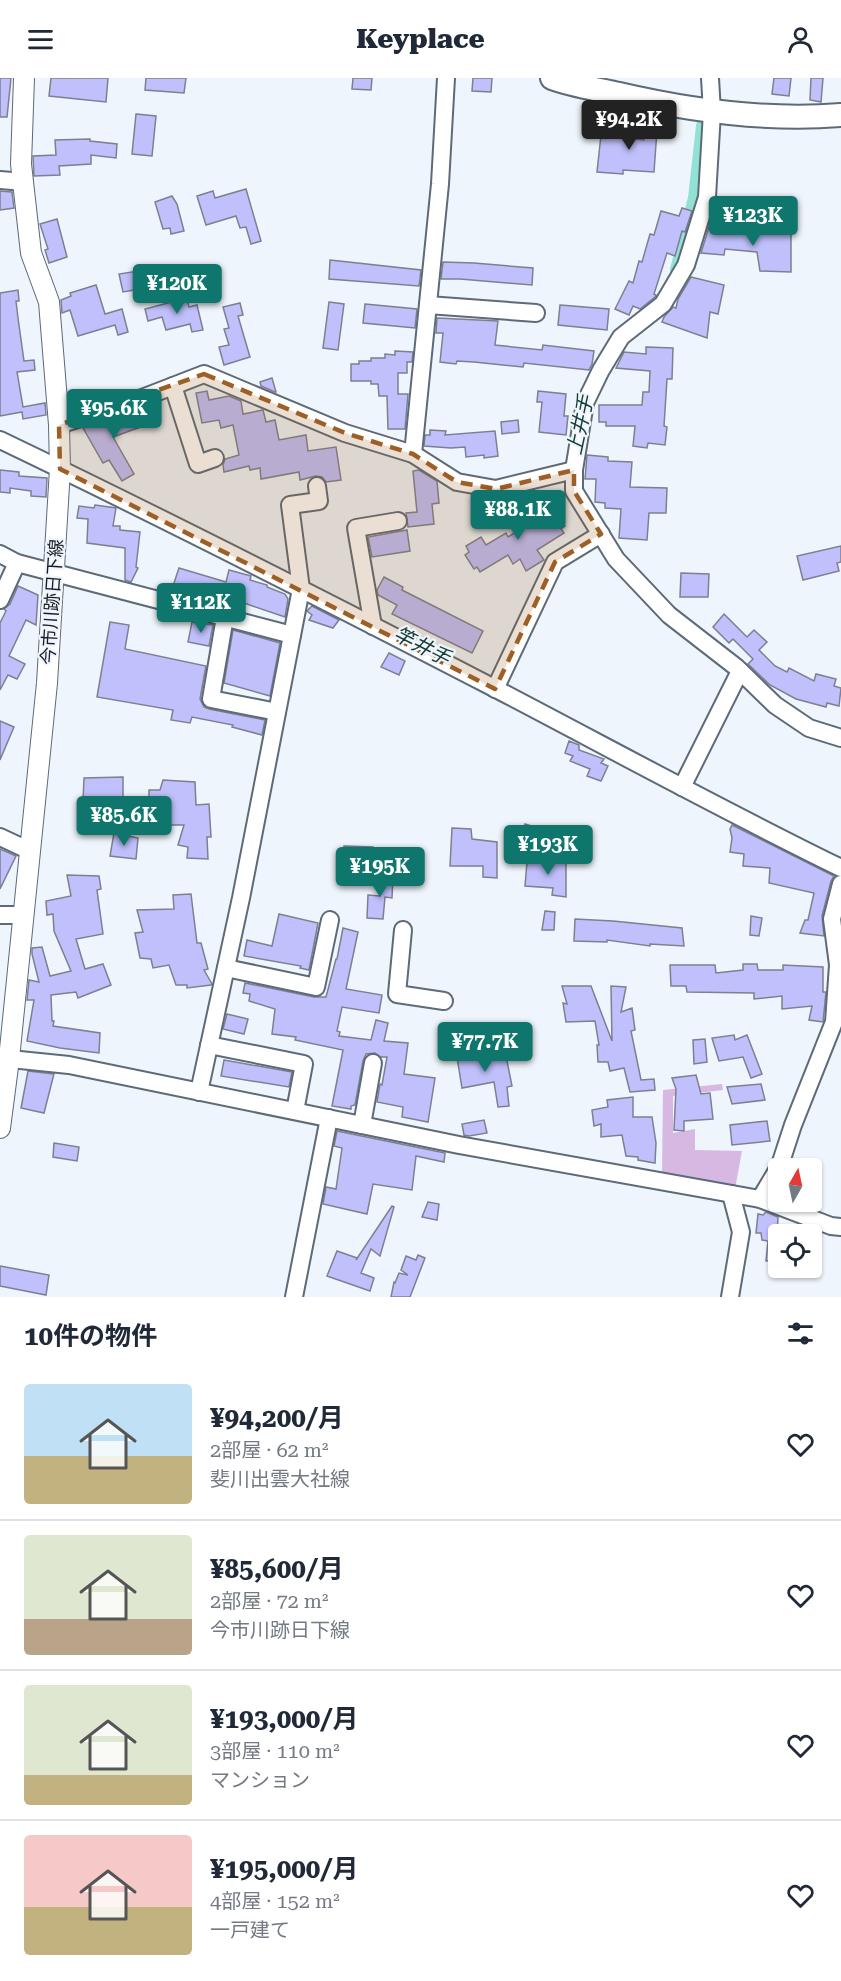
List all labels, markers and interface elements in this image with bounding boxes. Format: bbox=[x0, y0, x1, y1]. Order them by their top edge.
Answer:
icon: menu bbox=[24, 23, 57, 56]
text: Keyplace bbox=[356, 23, 485, 55]
icon: person bbox=[784, 23, 817, 56]
pin: ¥94.2K bbox=[580, 100, 678, 151]
text: ¥94.2K bbox=[596, 107, 662, 131]
pin: ¥123K bbox=[711, 196, 795, 247]
text: ¥123K bbox=[723, 203, 783, 227]
pin: ¥120K bbox=[135, 264, 219, 315]
text: ¥120K bbox=[147, 271, 207, 295]
pin: ¥95.6K bbox=[65, 389, 163, 440]
water label: 上井手 bbox=[562, 392, 598, 457]
text: ¥95.6K bbox=[81, 396, 147, 420]
pin: ¥88.1K bbox=[469, 490, 567, 541]
text: ¥88.1K bbox=[485, 497, 551, 521]
street label: 今市川跡日下線 bbox=[37, 538, 67, 666]
pin: ¥112K bbox=[159, 583, 243, 634]
text: ¥112K bbox=[171, 590, 231, 614]
water label: 竿井手 bbox=[390, 622, 455, 671]
pin: ¥85.6K bbox=[75, 796, 173, 847]
text: ¥85.6K bbox=[91, 803, 157, 827]
pin: ¥193K bbox=[506, 825, 590, 876]
text: ¥193K bbox=[518, 832, 578, 856]
pin: ¥195K bbox=[338, 847, 422, 898]
text: ¥195K bbox=[350, 854, 410, 878]
pin: ¥77.7K bbox=[436, 1022, 534, 1073]
text: ¥77.7K bbox=[452, 1029, 518, 1053]
north arrow bbox=[768, 1158, 822, 1212]
map controls bbox=[768, 1158, 822, 1278]
button: locate bbox=[768, 1224, 822, 1278]
icon: filters bbox=[784, 1317, 817, 1350]
text: 10件の物件 bbox=[24, 1321, 157, 1351]
text: ¥94,200/月 bbox=[210, 1403, 344, 1433]
icon: home bbox=[72, 1408, 144, 1480]
icon: heart bbox=[784, 1428, 817, 1461]
text: 2部屋 · 62 m² bbox=[210, 1438, 329, 1462]
text: 斐川出雲大社線 bbox=[210, 1467, 350, 1491]
text: ¥85,600/月 bbox=[210, 1554, 344, 1584]
icon: home bbox=[72, 1559, 144, 1631]
icon: heart bbox=[784, 1579, 817, 1612]
text: 2部屋 · 72 m² bbox=[210, 1589, 329, 1613]
text: 今市川跡日下線 bbox=[210, 1618, 350, 1642]
text: ¥193,000/月 bbox=[210, 1704, 358, 1734]
icon: home bbox=[72, 1709, 144, 1781]
icon: heart bbox=[784, 1729, 817, 1762]
text: 3部屋 · 110 m² bbox=[210, 1739, 340, 1763]
text: マンション bbox=[210, 1768, 310, 1792]
text: ¥195,000/月 bbox=[210, 1854, 358, 1884]
icon: home bbox=[72, 1859, 144, 1931]
icon: heart bbox=[784, 1879, 817, 1912]
text: 4部屋 · 152 m² bbox=[210, 1889, 340, 1913]
text: 一戸建て bbox=[210, 1918, 290, 1942]

